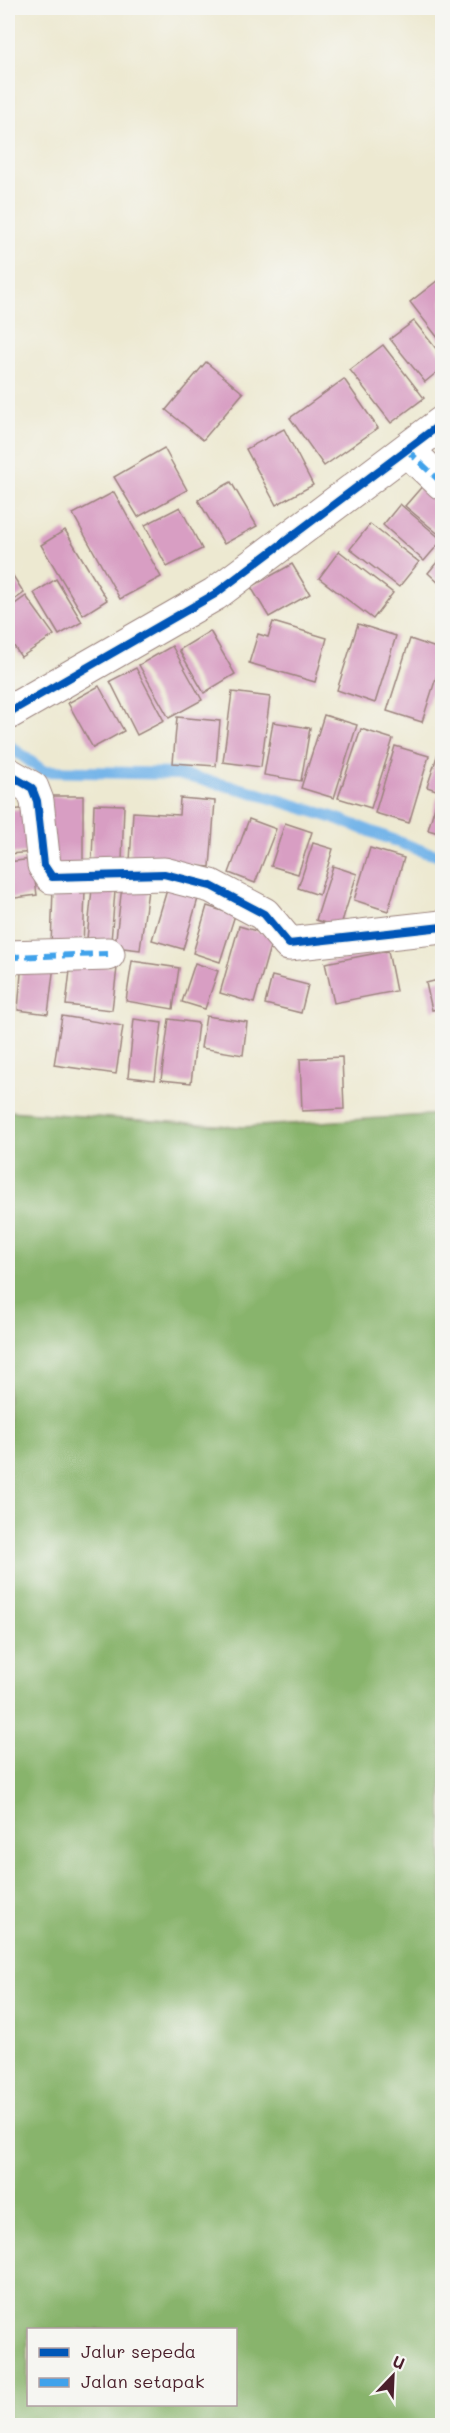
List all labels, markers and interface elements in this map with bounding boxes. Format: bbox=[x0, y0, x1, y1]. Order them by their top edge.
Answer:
legend bbox=[27, 2328, 237, 2406]
text: Jalur sepeda bbox=[81, 2339, 196, 2363]
north arrow bbox=[363, 2346, 423, 2406]
text: U bbox=[390, 2350, 408, 2374]
text: Jalan setapak bbox=[81, 2369, 204, 2393]

